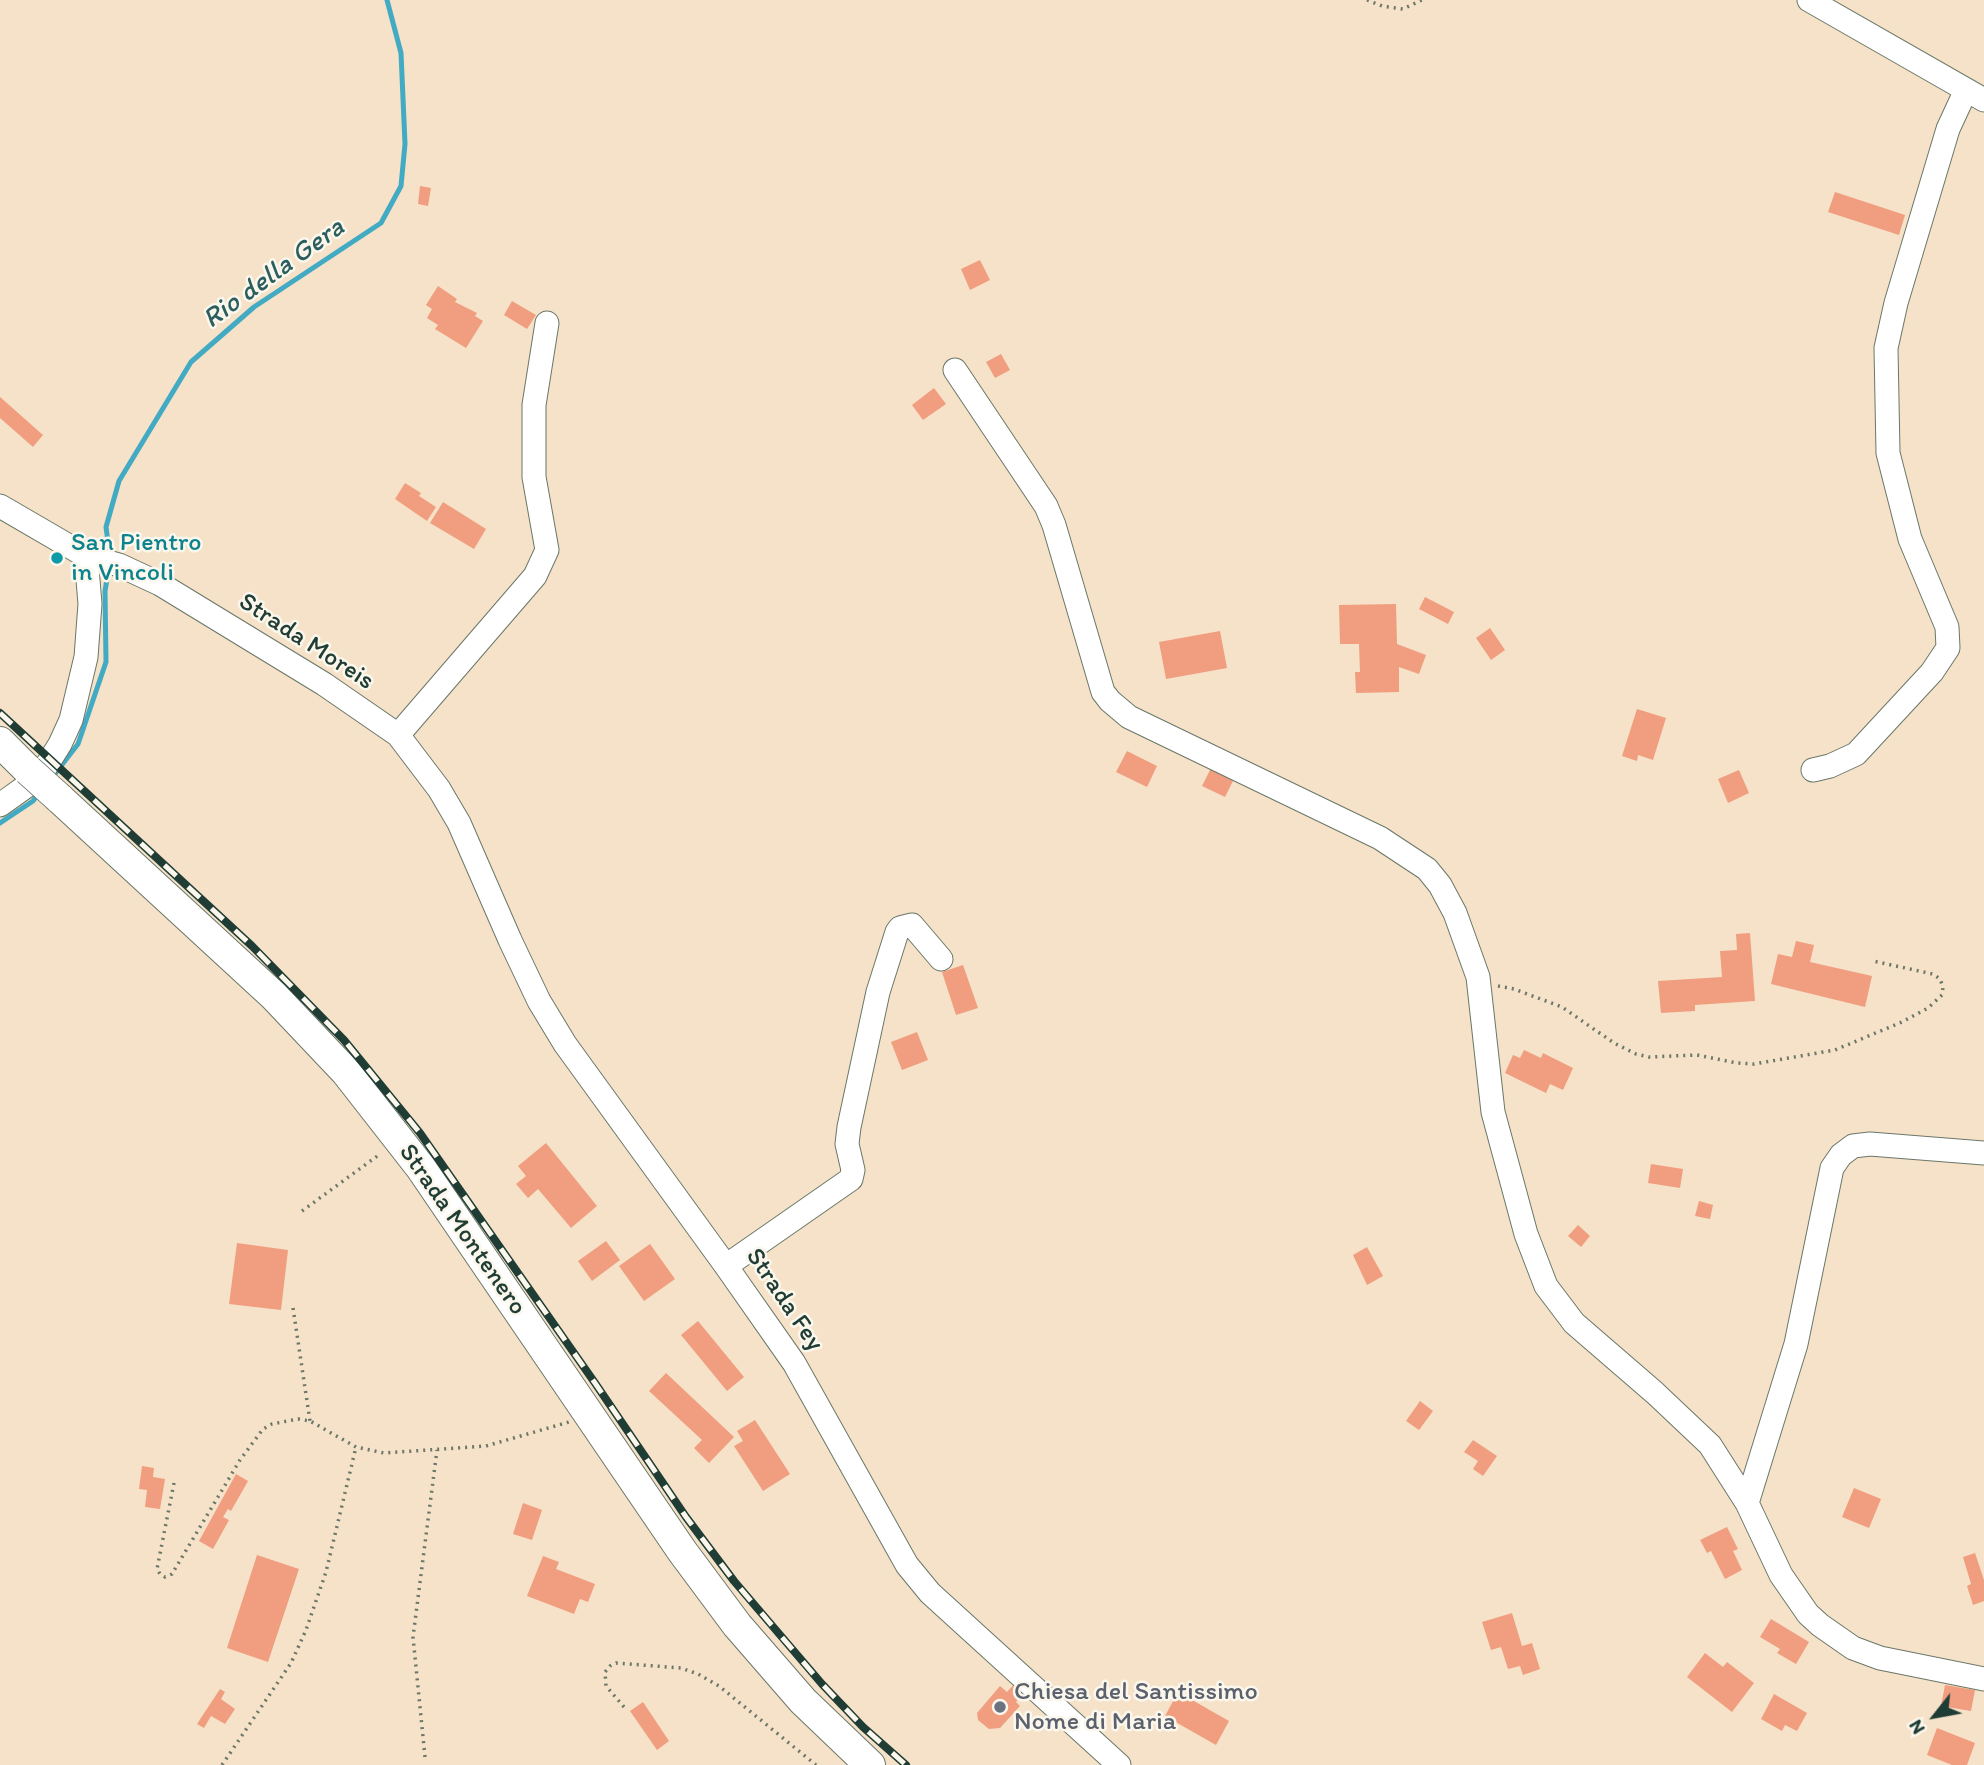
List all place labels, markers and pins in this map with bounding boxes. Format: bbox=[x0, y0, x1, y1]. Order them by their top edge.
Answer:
place label: San Pientro in Vincoli bbox=[71, 527, 201, 588]
marker: San Pientro in Vincoli bbox=[49, 550, 65, 566]
place label: Chiesa del Santissimo Nome di Maria bbox=[1014, 1676, 1258, 1738]
marker: Chiesa del Santissimo Nome di Maria bbox=[992, 1699, 1008, 1715]

